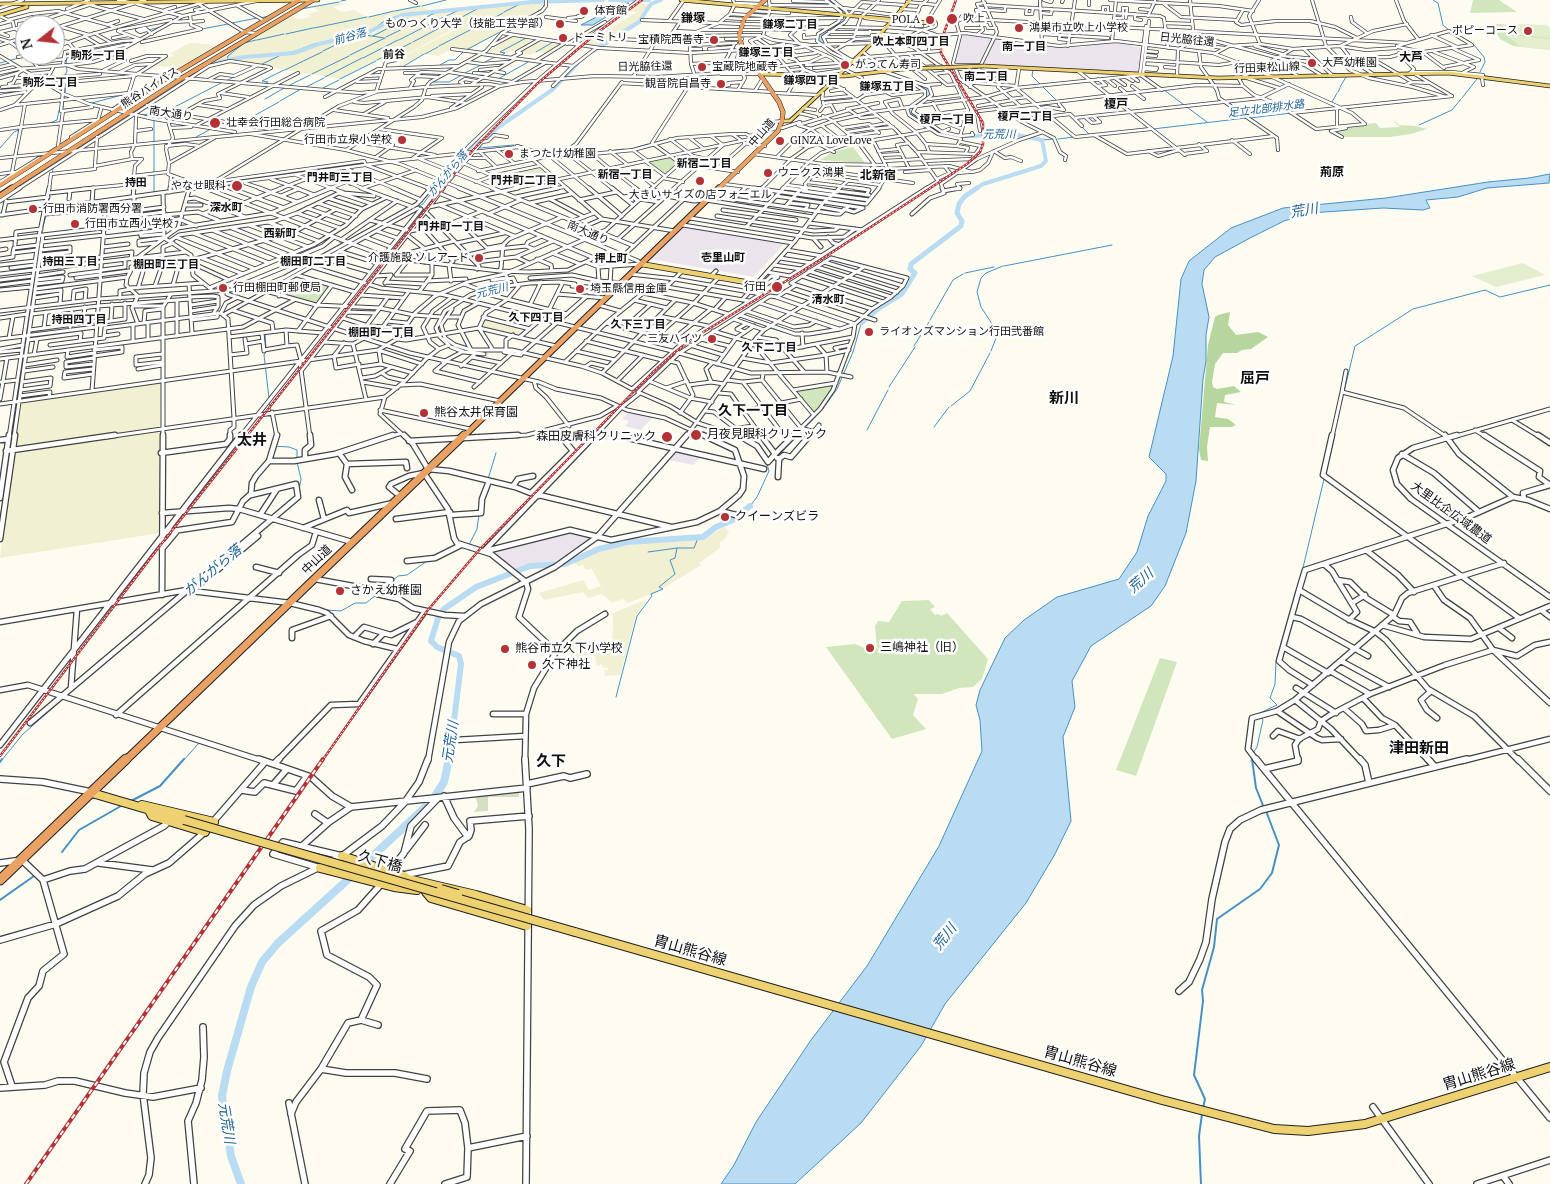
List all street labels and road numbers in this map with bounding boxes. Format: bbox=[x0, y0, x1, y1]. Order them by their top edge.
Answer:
street label: 日光脇往還 bbox=[1159, 31, 1215, 49]
street label: 日光脇往還 bbox=[617, 60, 673, 74]
street label: 行田東松山線 bbox=[1234, 60, 1300, 76]
street label: 熊谷バイパス bbox=[119, 64, 181, 112]
street label: 南大通り bbox=[148, 104, 194, 124]
street label: 中山道 bbox=[746, 116, 778, 150]
street label: 南大通り bbox=[565, 218, 611, 248]
street label: 大里比企広域農道 bbox=[1408, 479, 1494, 547]
street label: 中山道 bbox=[299, 542, 335, 578]
street label: 久下橋 bbox=[356, 847, 404, 877]
street label: 胄山熊谷線 bbox=[651, 932, 729, 970]
street label: 胄山熊谷線 bbox=[1041, 1043, 1119, 1081]
street label: 胄山熊谷線 bbox=[1441, 1055, 1517, 1095]

